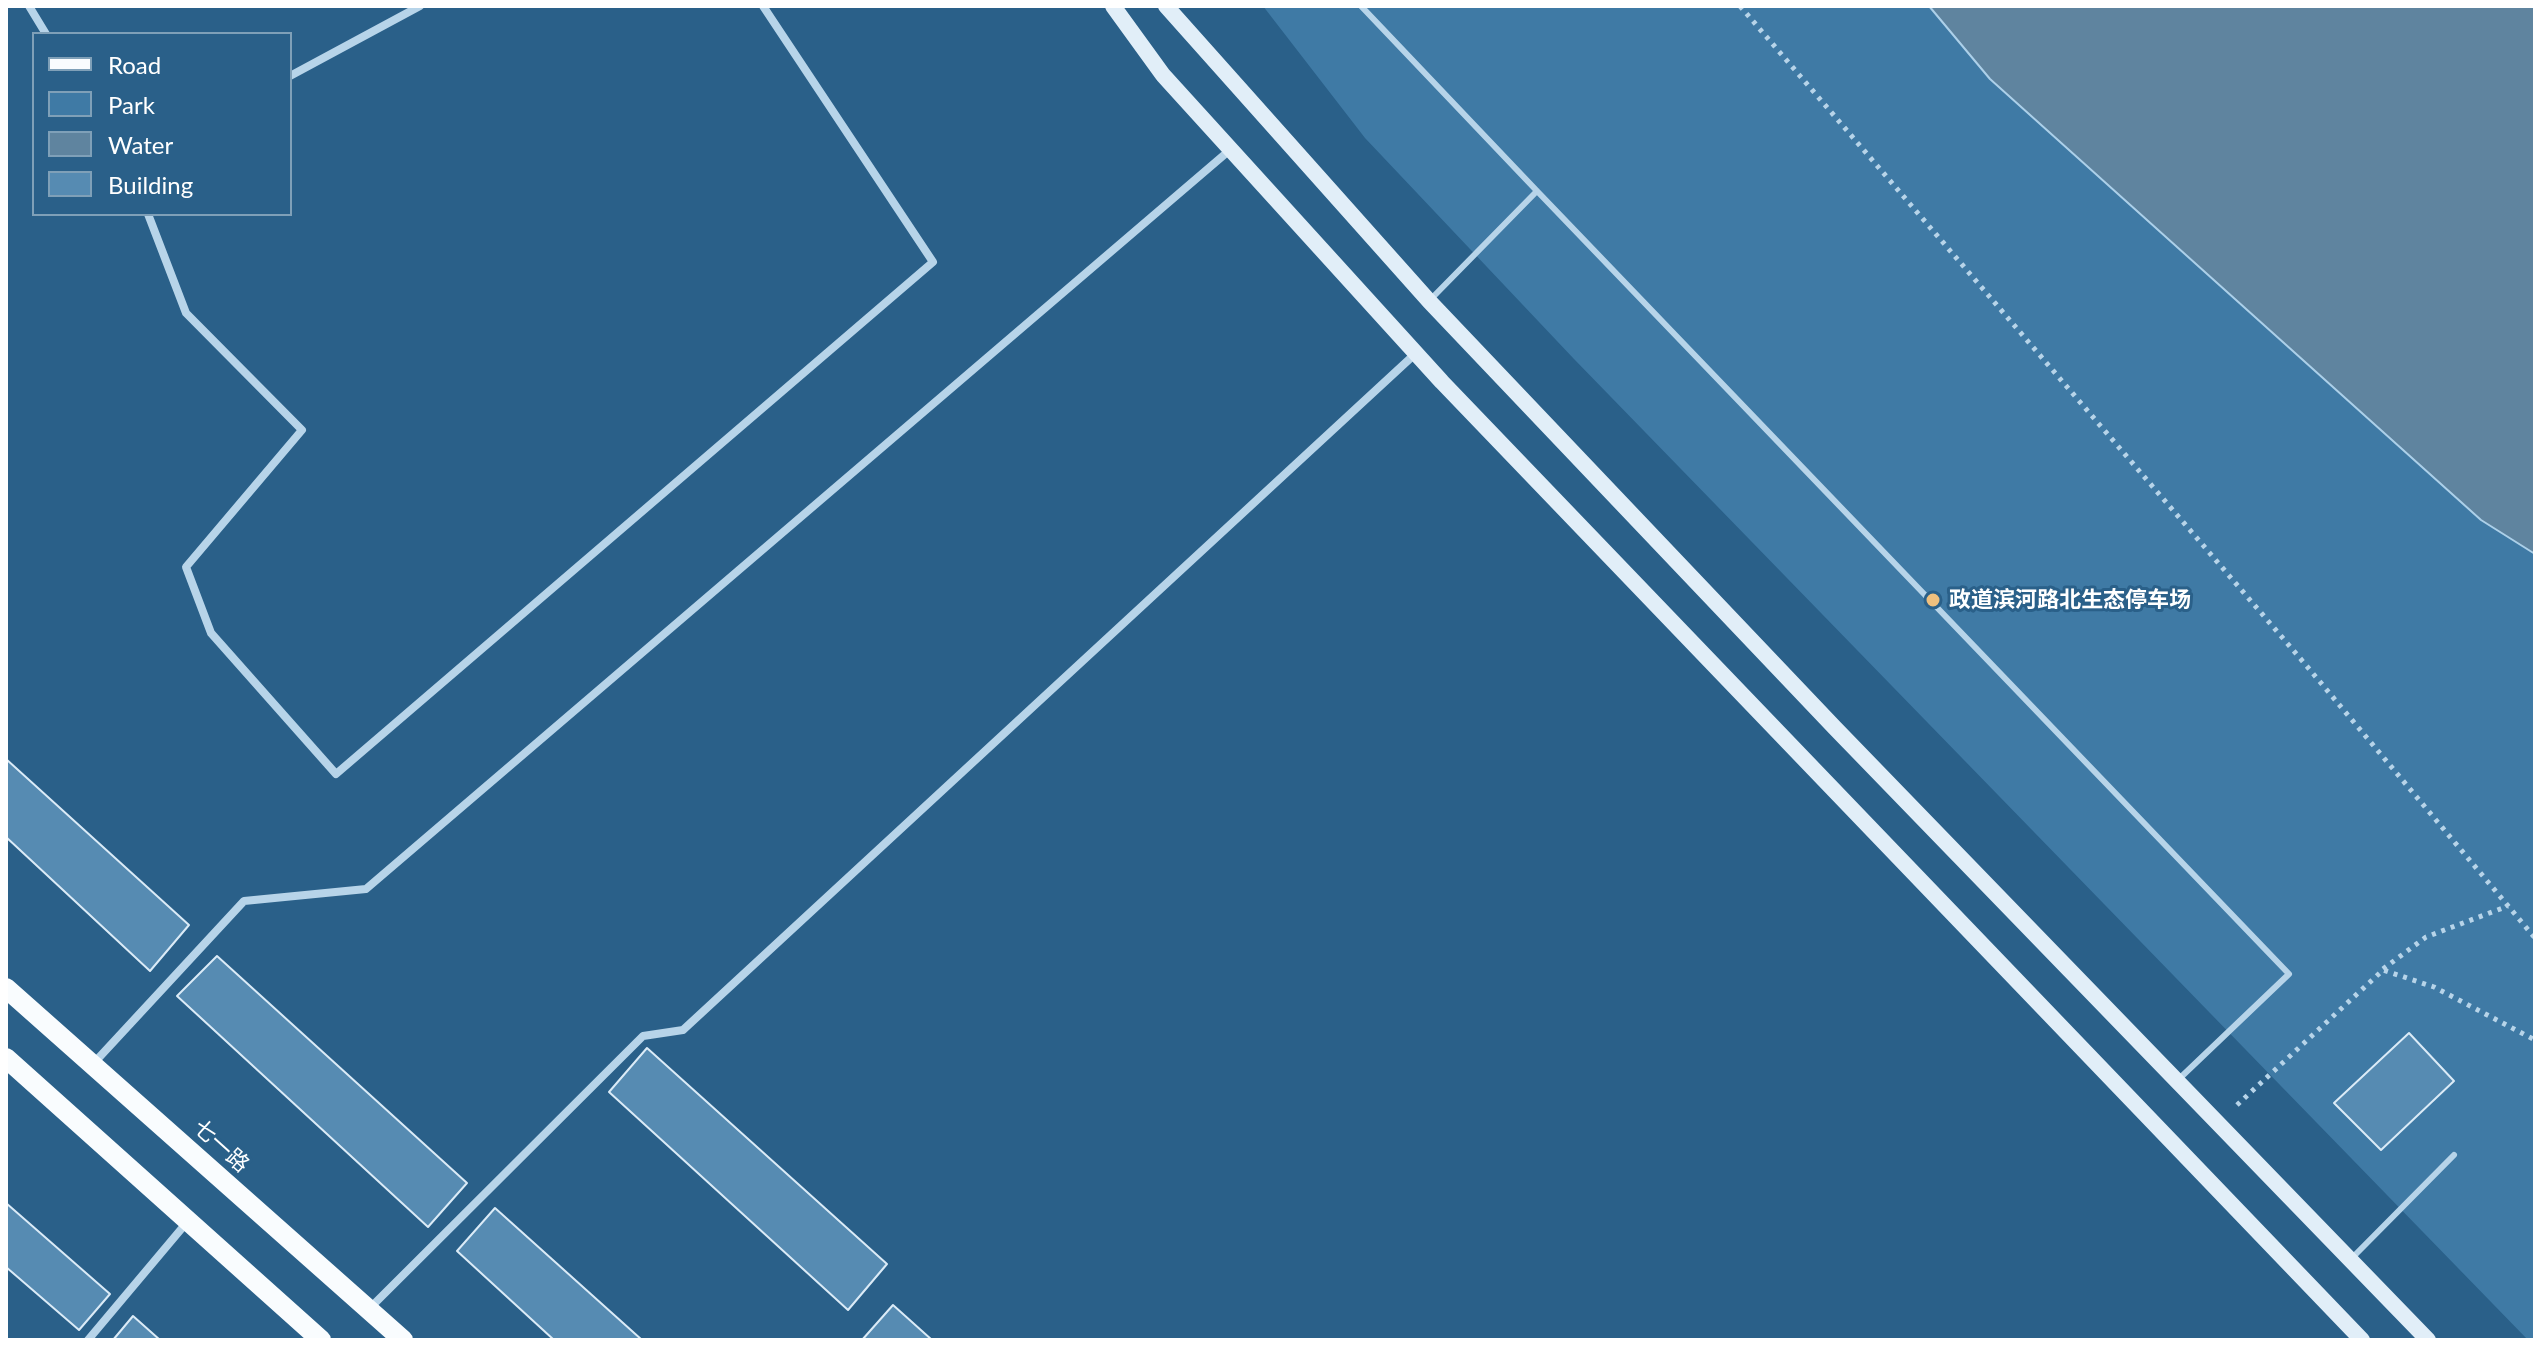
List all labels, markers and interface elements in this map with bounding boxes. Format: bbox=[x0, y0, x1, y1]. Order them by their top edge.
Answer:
legend bbox=[32, 32, 292, 216]
text: Road bbox=[108, 50, 161, 79]
text: Park bbox=[108, 90, 155, 119]
text: Water bbox=[108, 130, 173, 159]
text: Building bbox=[108, 170, 193, 199]
place label: 政道滨河路北生态停车场 bbox=[1949, 587, 2191, 613]
marker: 政道滨河路北生态停车场 bbox=[1924, 591, 1942, 609]
street label: 七一路 bbox=[188, 1114, 254, 1178]

